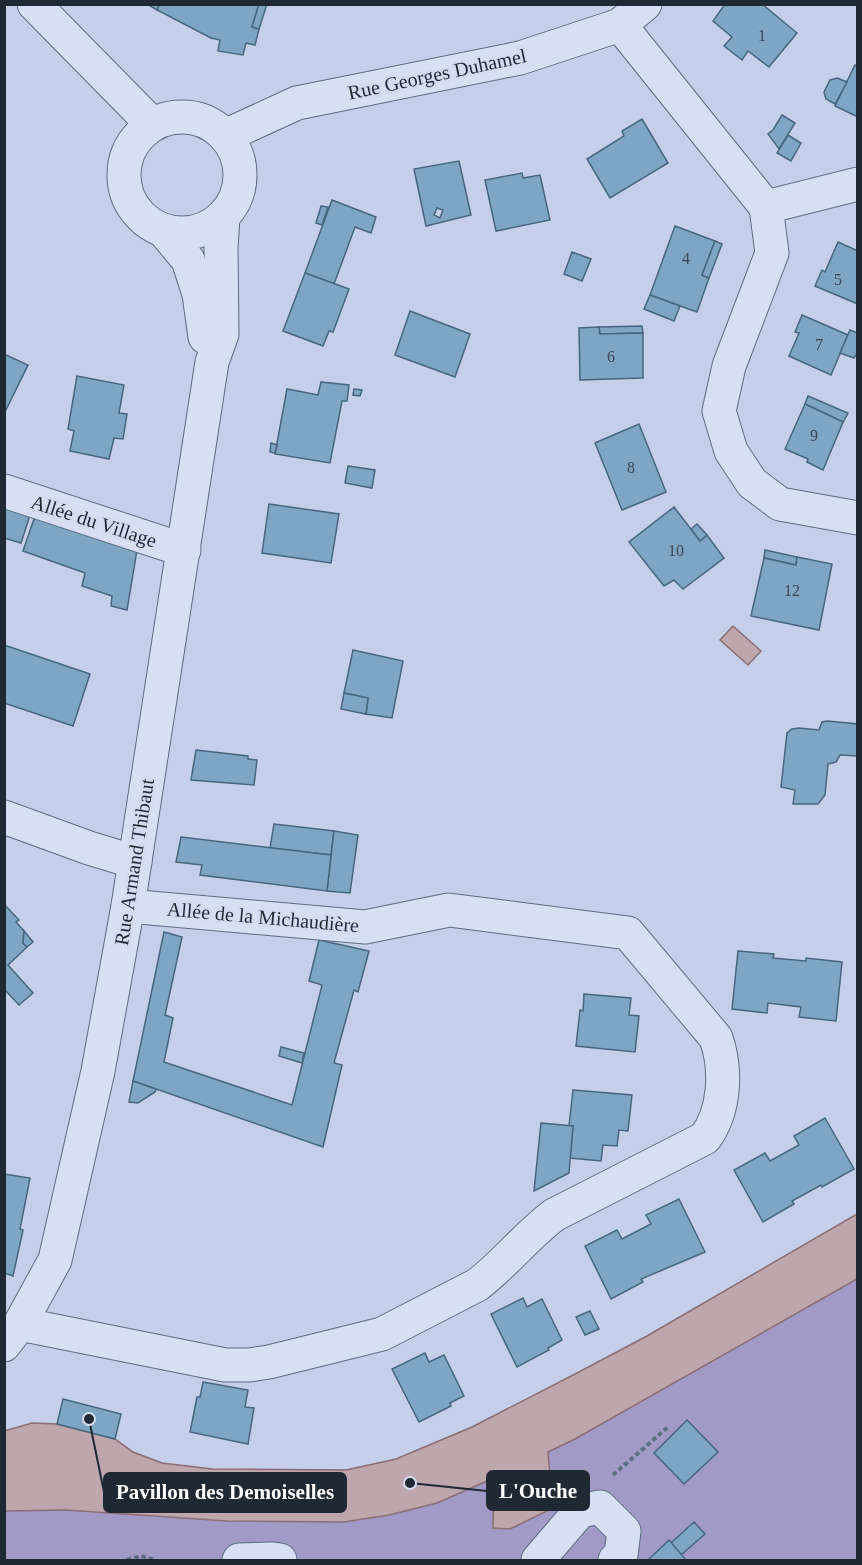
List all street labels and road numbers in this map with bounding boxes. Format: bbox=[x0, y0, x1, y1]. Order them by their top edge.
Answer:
street label: Rue Georges Duhamel bbox=[346, 44, 529, 105]
street label: Allée du Village bbox=[28, 490, 160, 553]
street label: Rue Armand Thibaut bbox=[110, 777, 158, 947]
street label: Allée de la Michaudière bbox=[166, 898, 360, 936]

